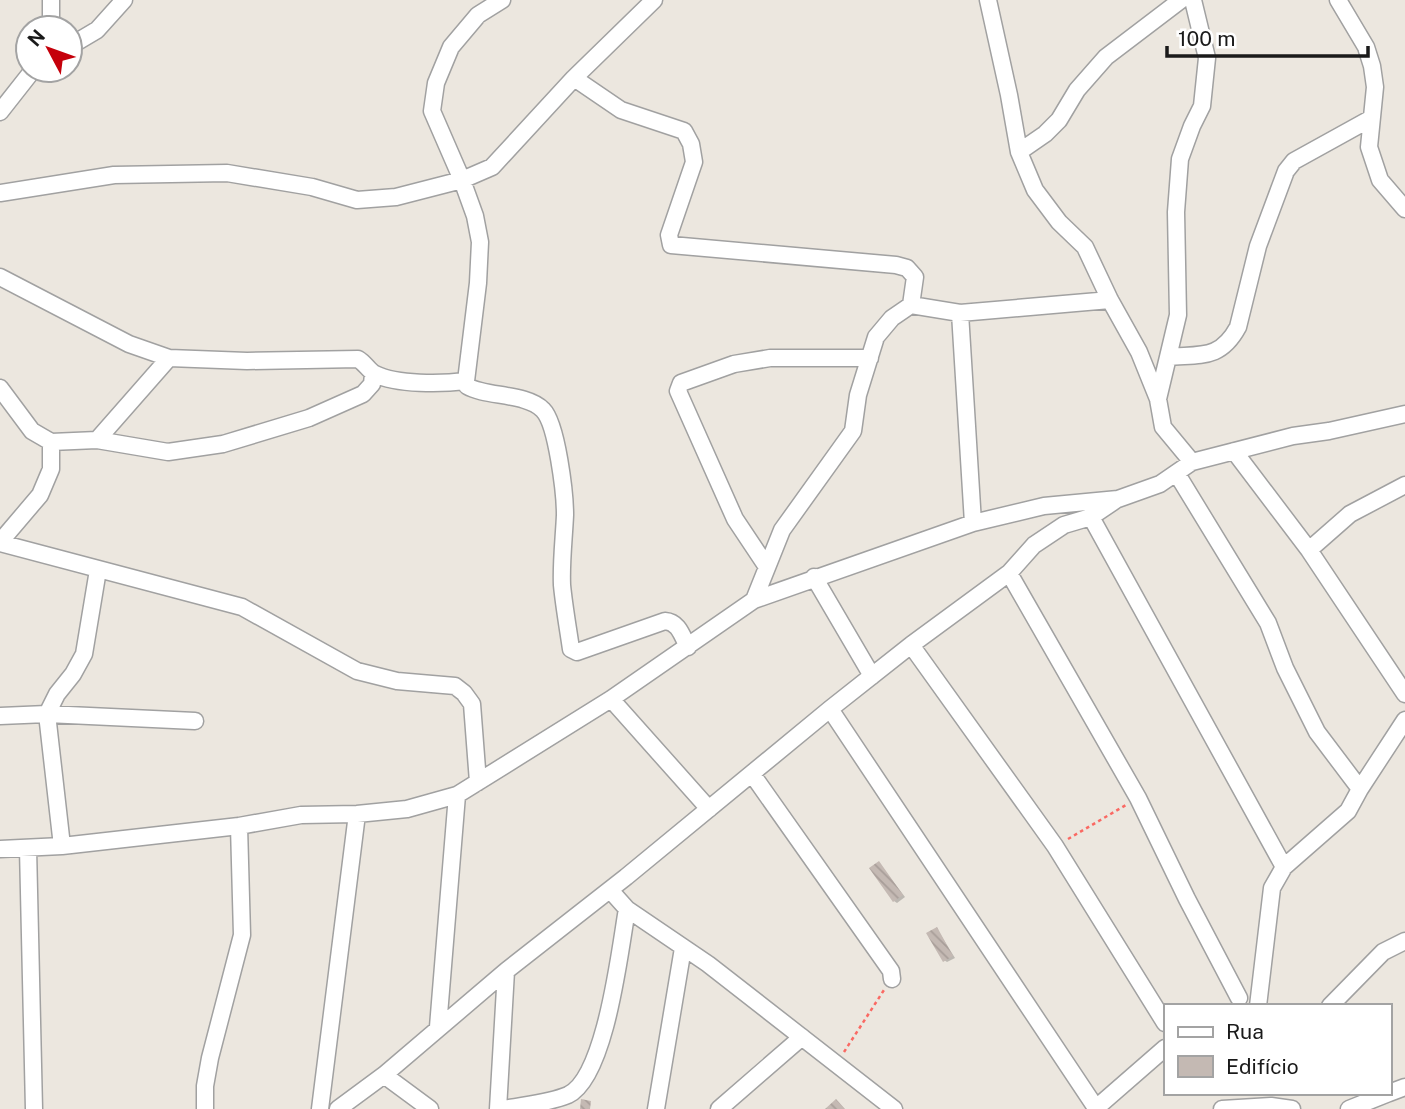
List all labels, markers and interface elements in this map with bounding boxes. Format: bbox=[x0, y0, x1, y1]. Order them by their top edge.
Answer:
north arrow bbox=[14, 14, 84, 84]
scale bar bbox=[1167, 14, 1368, 58]
text: N bbox=[23, 25, 49, 51]
text: 100 m bbox=[1178, 26, 1235, 51]
legend bbox=[1164, 1004, 1391, 1095]
text: Rua bbox=[1226, 1019, 1264, 1044]
text: Edifício bbox=[1226, 1054, 1299, 1079]

